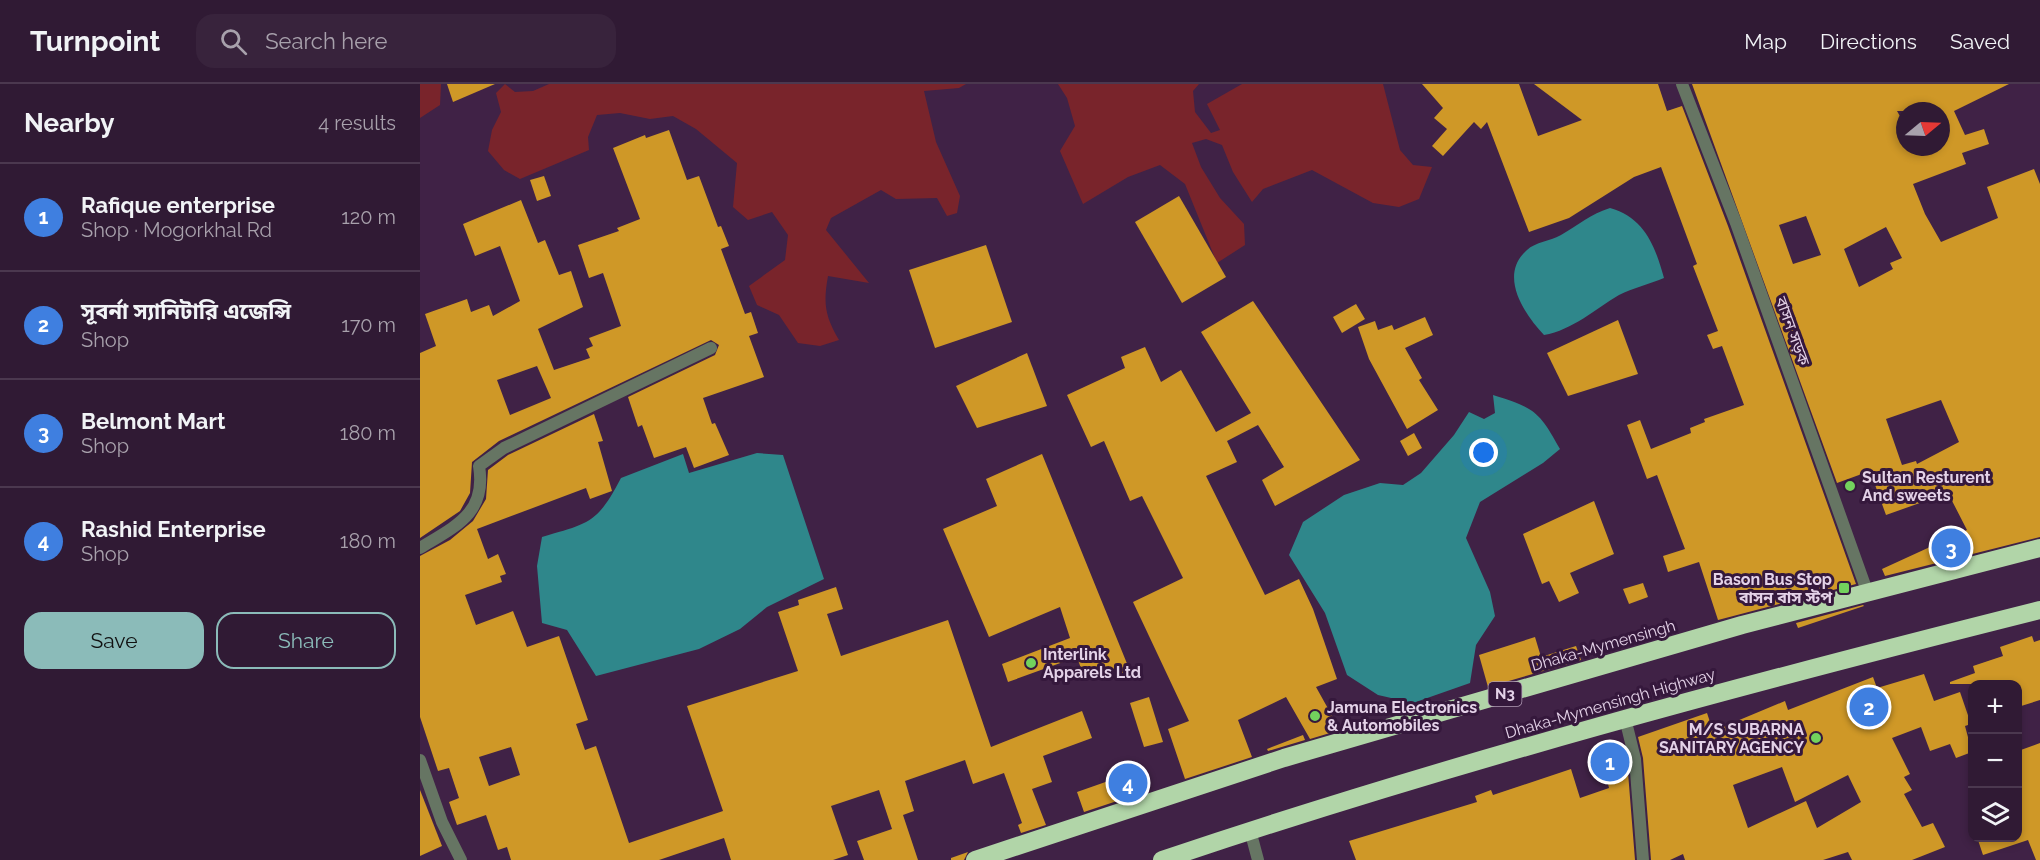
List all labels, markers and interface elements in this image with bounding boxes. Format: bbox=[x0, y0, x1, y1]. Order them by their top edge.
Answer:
search box bbox=[196, 14, 616, 68]
text: Turnpoint bbox=[30, 25, 160, 58]
icon: search bbox=[217, 25, 250, 58]
text: Search here bbox=[265, 28, 387, 54]
text: Map bbox=[1744, 29, 1787, 54]
text: Directions bbox=[1820, 29, 1917, 54]
text: Saved bbox=[1950, 29, 2010, 54]
north arrow bbox=[1896, 102, 1950, 156]
text: Nearby bbox=[24, 108, 114, 138]
text: 4 results bbox=[318, 111, 396, 135]
text: Rafique enterprise bbox=[81, 192, 275, 218]
text: 1 bbox=[39, 205, 48, 229]
text: 120 m bbox=[341, 205, 396, 229]
text: Shop · Mogorkhal Rd bbox=[81, 218, 272, 242]
street label: বাসন সড়ক bbox=[1771, 293, 1814, 369]
text: সূবর্না স্যানিটারি এজেন্সি bbox=[81, 298, 291, 324]
text: 2 bbox=[38, 313, 49, 337]
text: 170 m bbox=[341, 313, 396, 337]
text: Shop bbox=[81, 328, 129, 352]
text: Belmont Mart bbox=[81, 408, 225, 434]
text: 3 bbox=[38, 421, 49, 445]
text: 180 m bbox=[340, 421, 396, 445]
text: Shop bbox=[81, 434, 129, 458]
your location bbox=[1469, 438, 1498, 467]
place label: Sultan Resturent And sweets bbox=[1862, 468, 1991, 505]
marker: Sultan Resturent And sweets bbox=[1843, 479, 1857, 493]
text: Rashid Enterprise bbox=[81, 516, 266, 542]
pin: 3 bbox=[1932, 526, 1970, 570]
text: 4 bbox=[38, 529, 49, 553]
text: 180 m bbox=[340, 529, 396, 553]
text: Shop bbox=[81, 542, 129, 566]
place label: Bason Bus Stop বাসন বাস স্টপ bbox=[1713, 570, 1832, 607]
marker: Bason Bus Stop বাসন বাস স্টপ bbox=[1837, 581, 1851, 595]
button: Save bbox=[24, 612, 204, 669]
button: Share bbox=[216, 612, 396, 669]
street label: Dhaka-Mymensingh bbox=[1529, 616, 1678, 675]
place label: Interlink Apparels Ltd bbox=[1043, 645, 1141, 682]
marker: Interlink Apparels Ltd bbox=[1024, 656, 1038, 670]
street label: Dhaka-Mymensingh Highway bbox=[1503, 664, 1718, 743]
map controls bbox=[1968, 680, 2022, 842]
button: + bbox=[1968, 680, 2022, 734]
road number: N3 bbox=[1488, 682, 1522, 706]
pin: 2 bbox=[1850, 684, 1888, 730]
place label: Jamuna Electronics & Automobiles bbox=[1327, 698, 1477, 735]
marker: Jamuna Electronics & Automobiles bbox=[1308, 709, 1322, 723]
place label: M/S SUBARNA SANITARY AGENCY bbox=[1659, 720, 1804, 757]
marker: M/S SUBARNA SANITARY AGENCY bbox=[1809, 731, 1823, 745]
button: − bbox=[1968, 734, 2022, 788]
pin: 1 bbox=[1590, 740, 1630, 784]
pin: 4 bbox=[1108, 760, 1148, 806]
button: layers bbox=[1968, 788, 2022, 842]

